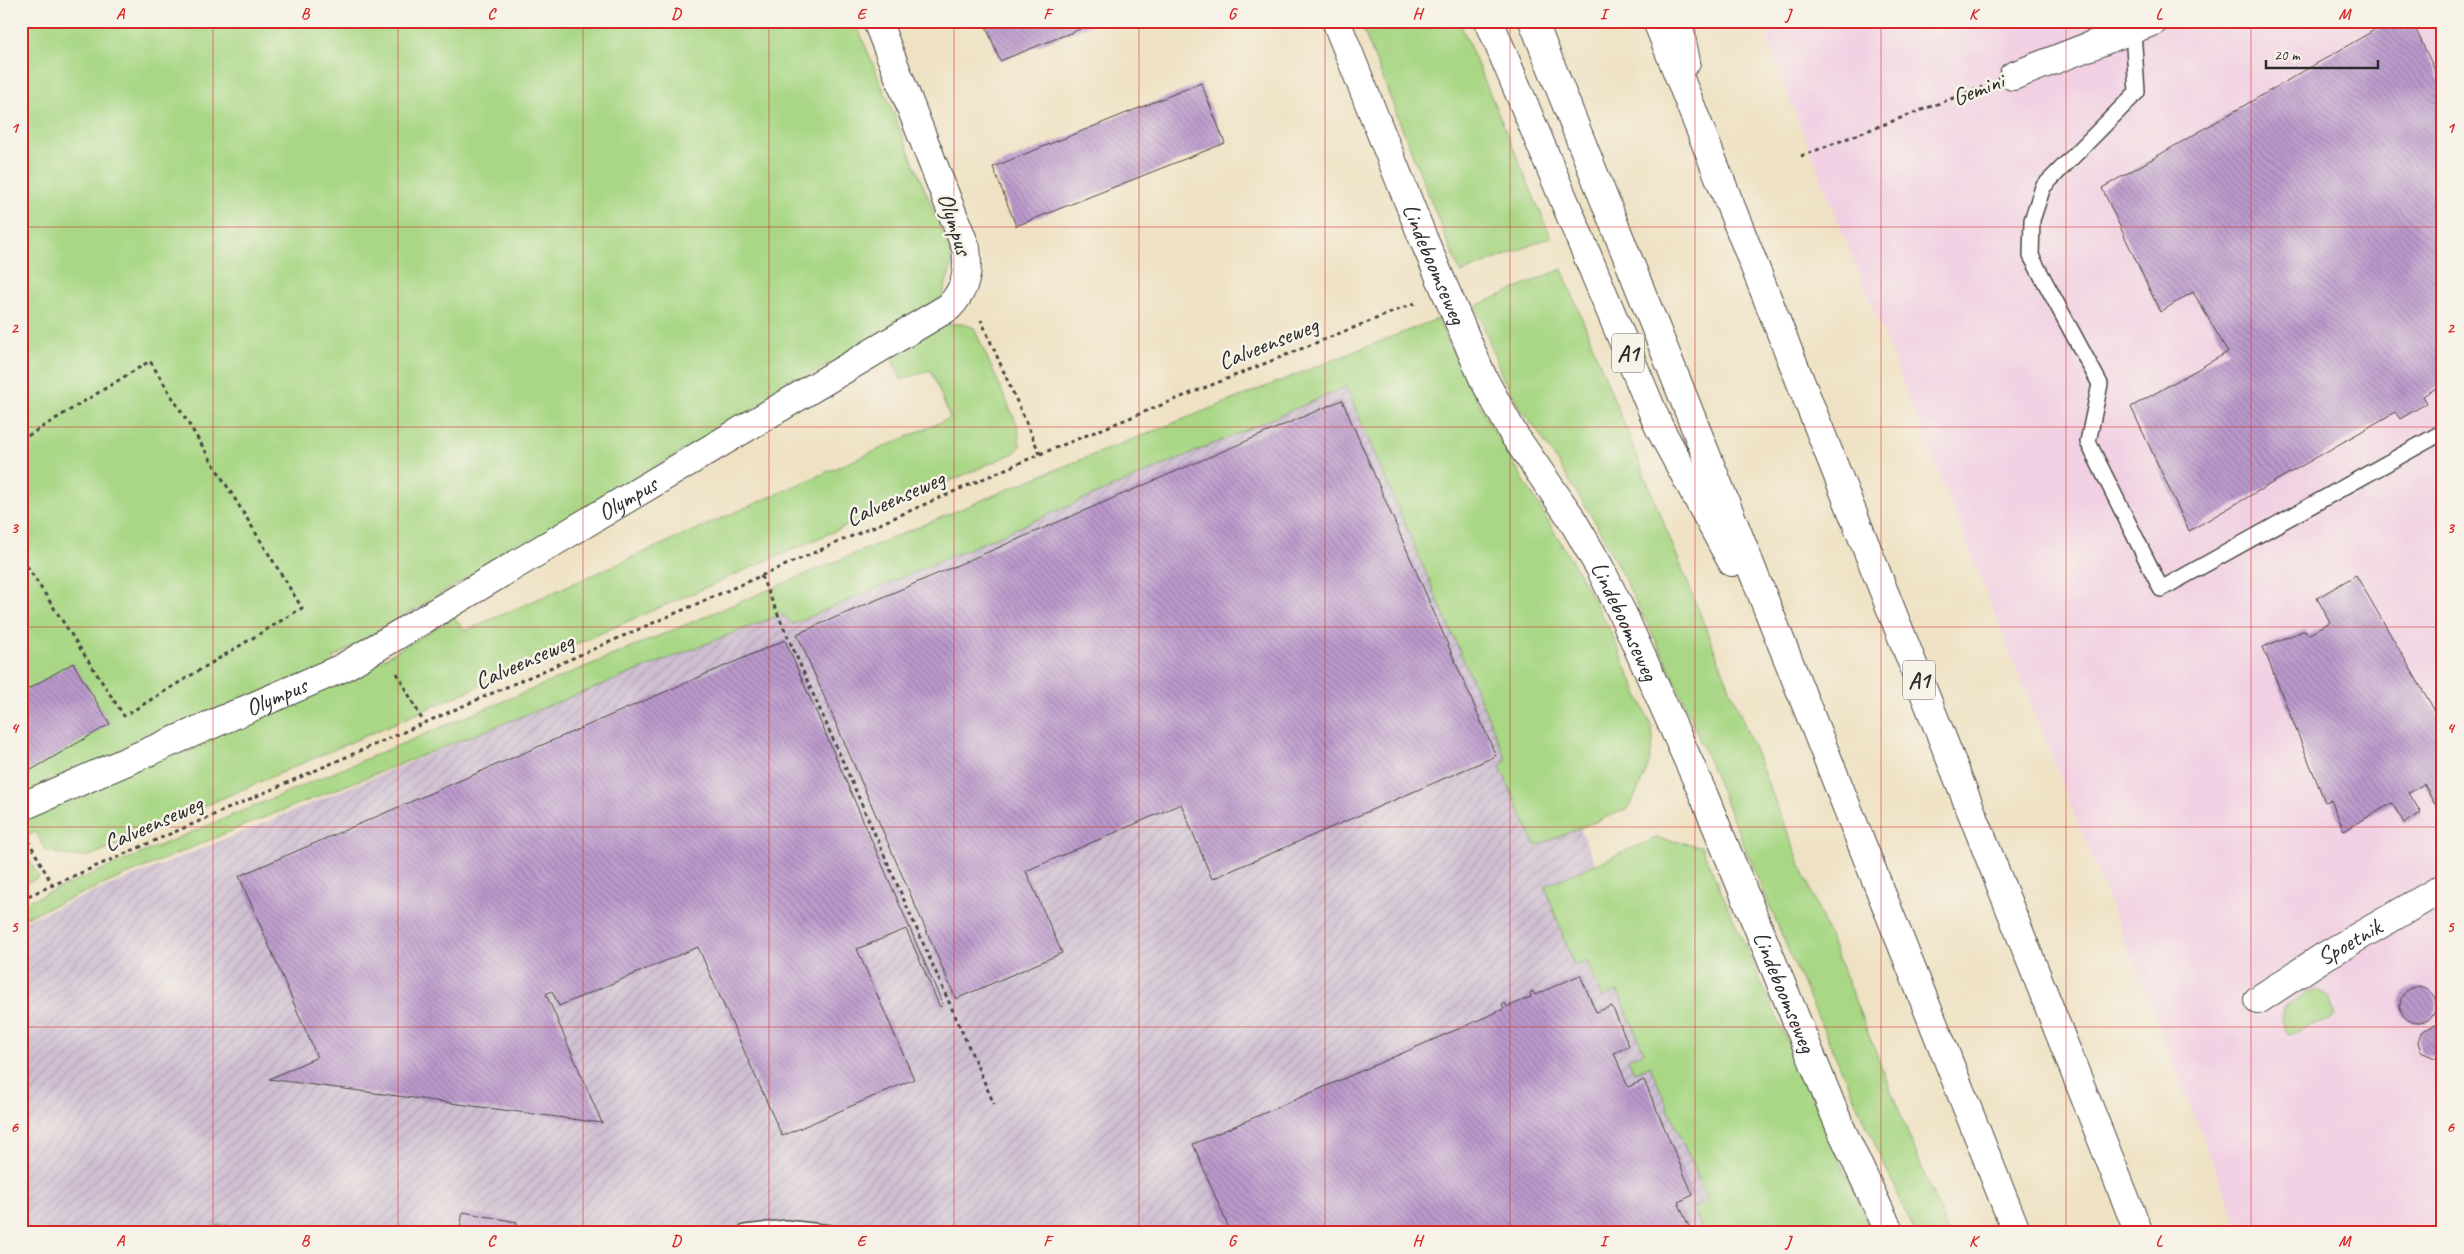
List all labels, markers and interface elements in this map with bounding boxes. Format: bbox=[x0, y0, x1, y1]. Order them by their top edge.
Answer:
text: A bbox=[116, 4, 126, 24]
text: B bbox=[301, 4, 311, 24]
text: C bbox=[487, 4, 497, 24]
text: D bbox=[671, 4, 682, 24]
text: E bbox=[857, 4, 868, 24]
text: F bbox=[1043, 4, 1054, 24]
text: G bbox=[1228, 4, 1238, 24]
text: H bbox=[1412, 4, 1424, 24]
text: I bbox=[1600, 4, 1610, 24]
text: J bbox=[1784, 4, 1793, 24]
text: K bbox=[1969, 4, 1981, 24]
text: L bbox=[2156, 4, 2164, 24]
text: M bbox=[2338, 4, 2352, 24]
scale bar bbox=[2266, 38, 2379, 70]
text: 20 m bbox=[2274, 46, 2301, 65]
street label: Gemini bbox=[1948, 64, 2011, 112]
text: 1 bbox=[10, 118, 19, 138]
text: 1 bbox=[2446, 118, 2455, 138]
street label: Olympus bbox=[931, 189, 980, 261]
street label: Lindeboomseweg bbox=[1396, 199, 1474, 330]
street label: Calveenseweg bbox=[1214, 309, 1324, 377]
text: 2 bbox=[10, 318, 19, 338]
text: 2 bbox=[2446, 318, 2455, 338]
road number: A1 bbox=[1612, 333, 1644, 372]
street label: Calveenseweg bbox=[841, 462, 950, 533]
street label: Olympus bbox=[592, 468, 664, 527]
text: 3 bbox=[10, 518, 19, 538]
text: 3 bbox=[2446, 518, 2455, 538]
street label: Lindeboomseweg bbox=[1584, 555, 1666, 687]
street label: Calveenseweg bbox=[470, 625, 579, 696]
road number: A1 bbox=[1903, 660, 1935, 700]
street label: Olympus bbox=[241, 669, 313, 723]
text: 4 bbox=[10, 718, 19, 738]
text: 4 bbox=[2446, 718, 2455, 738]
street label: Calveenseweg bbox=[99, 787, 208, 858]
street label: Spoetnik bbox=[2311, 911, 2388, 972]
text: 5 bbox=[11, 917, 20, 937]
text: 5 bbox=[2447, 917, 2456, 937]
street label: Lindeboomseweg bbox=[1746, 927, 1824, 1059]
text: 6 bbox=[10, 1117, 19, 1137]
text: 6 bbox=[2446, 1117, 2455, 1137]
text: A bbox=[116, 1231, 126, 1251]
text: B bbox=[301, 1231, 311, 1251]
text: C bbox=[487, 1231, 497, 1251]
text: D bbox=[671, 1231, 682, 1251]
text: E bbox=[857, 1231, 868, 1251]
text: F bbox=[1043, 1231, 1054, 1251]
text: G bbox=[1228, 1231, 1238, 1251]
text: H bbox=[1412, 1231, 1424, 1251]
text: I bbox=[1600, 1231, 1610, 1251]
text: J bbox=[1784, 1231, 1793, 1251]
text: K bbox=[1969, 1231, 1981, 1251]
text: L bbox=[2156, 1231, 2164, 1251]
text: M bbox=[2338, 1231, 2352, 1251]

